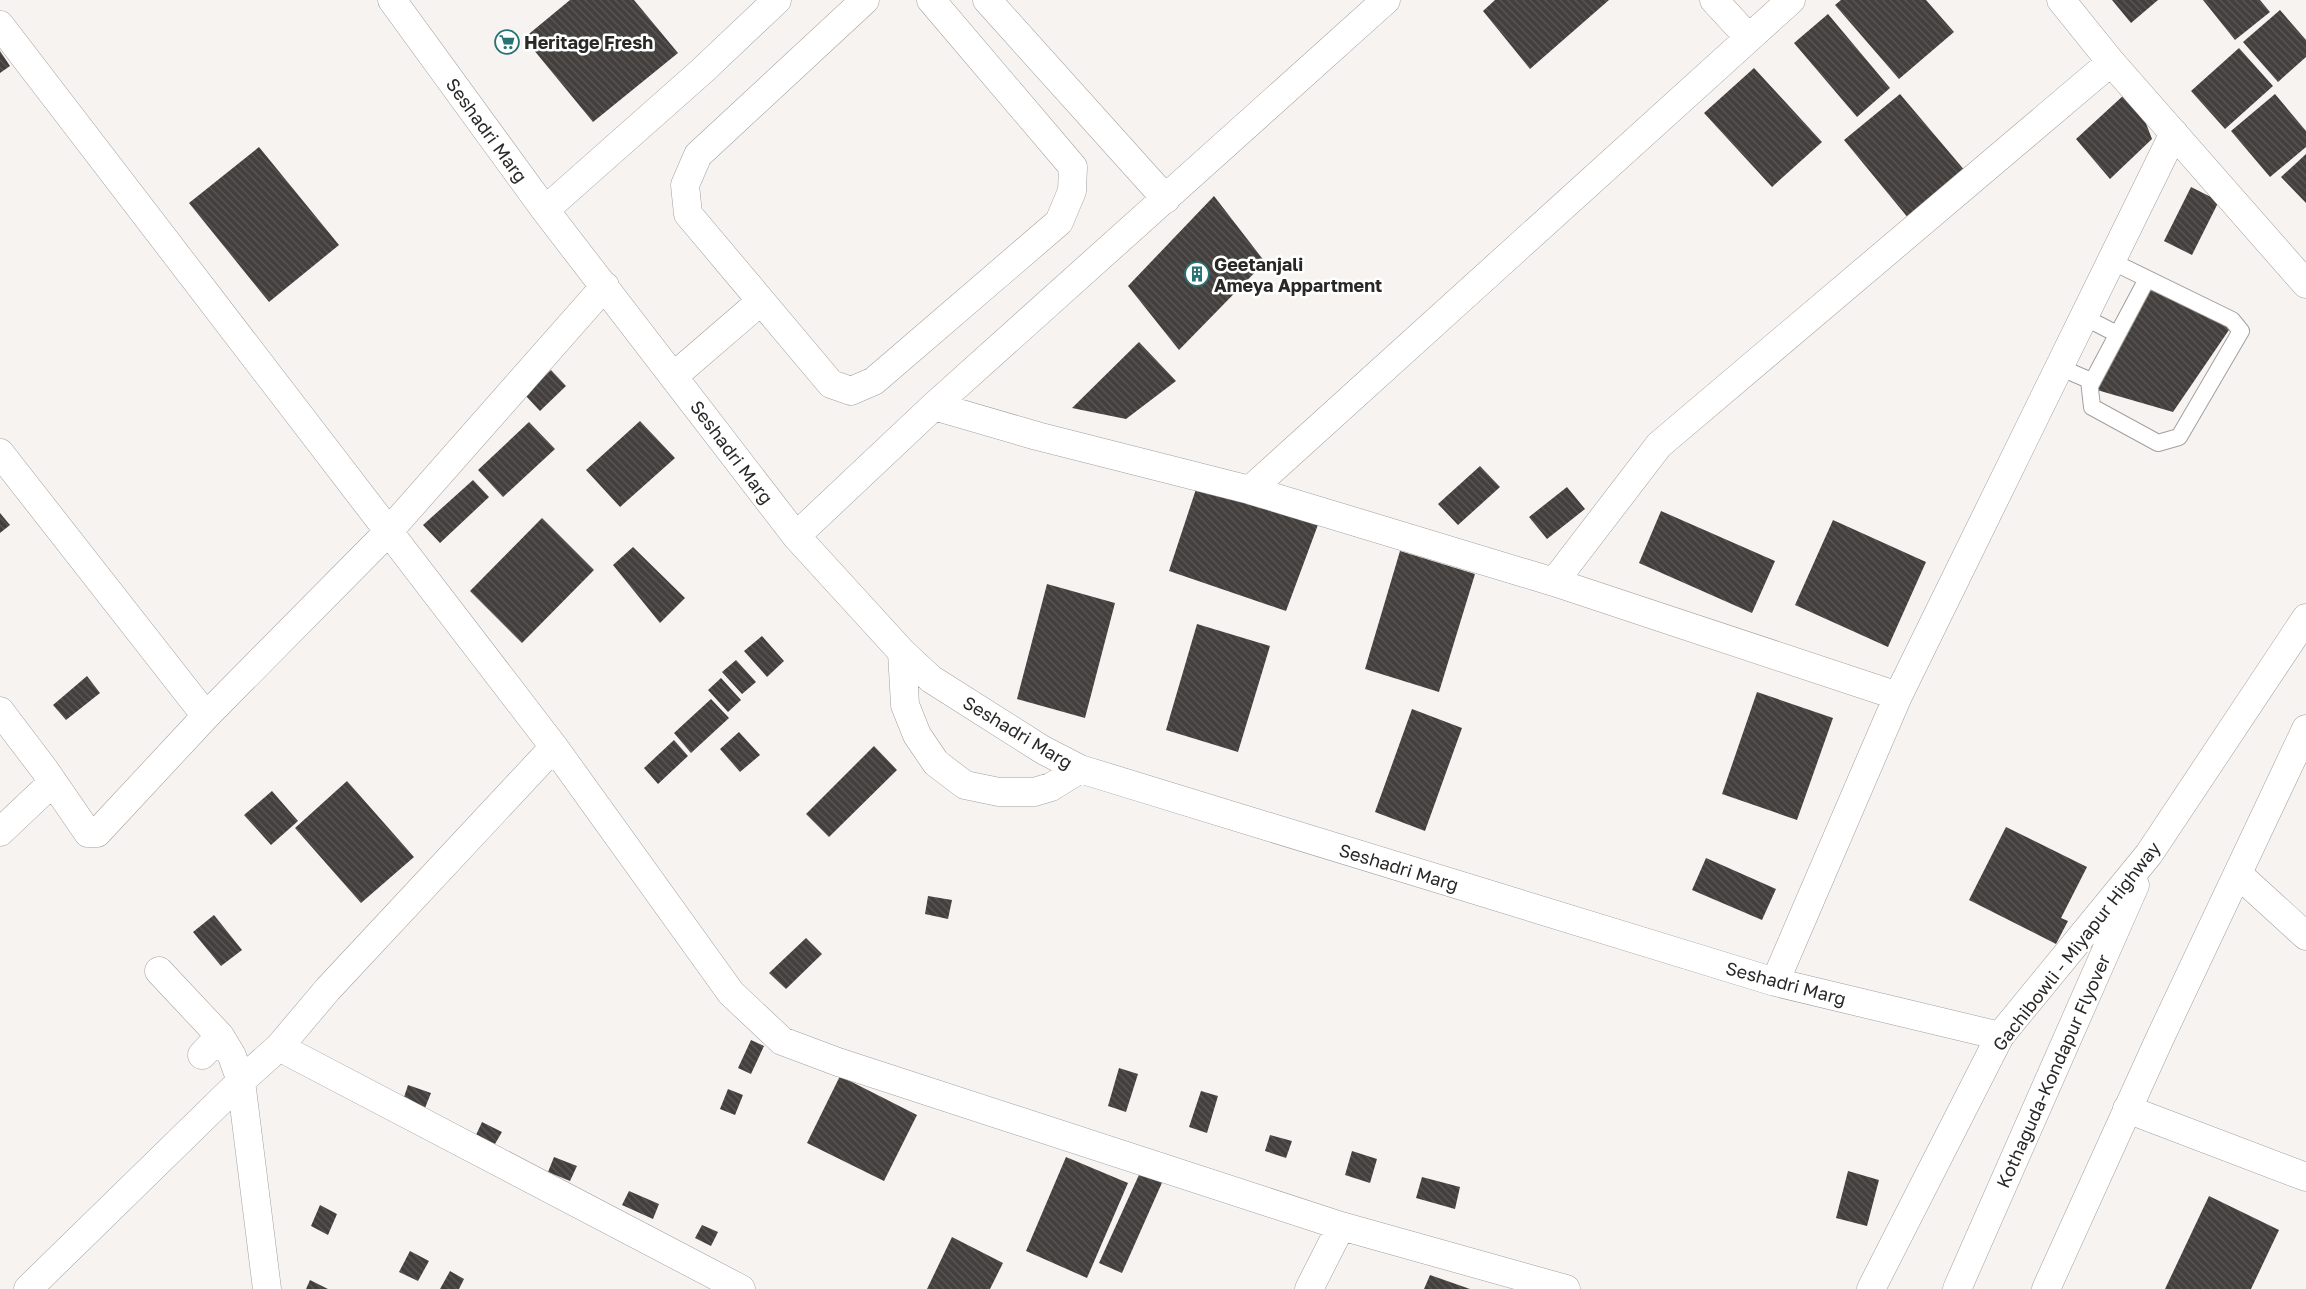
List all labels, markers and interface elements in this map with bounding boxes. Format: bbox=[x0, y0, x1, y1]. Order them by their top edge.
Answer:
supermarket icon: Heritage Fresh bbox=[494, 29, 520, 55]
place label: Heritage Fresh bbox=[524, 31, 653, 53]
street label: Seshadri Marg bbox=[442, 73, 532, 187]
place label: Geetanjali Ameya Appartment bbox=[1214, 253, 1382, 296]
building icon: Geetanjali Ameya Appartment bbox=[1184, 261, 1210, 287]
street label: Seshadri Marg bbox=[686, 396, 778, 508]
street label: Seshadri Marg bbox=[959, 691, 1077, 773]
street label: Gachibowli - Miyapur Highway bbox=[1988, 837, 2164, 1055]
street label: Seshadri Marg bbox=[1337, 838, 1461, 896]
street label: Kothaguda-Kondapur Flyover bbox=[1991, 951, 2115, 1191]
street label: Seshadri Marg bbox=[1723, 956, 1849, 1010]

